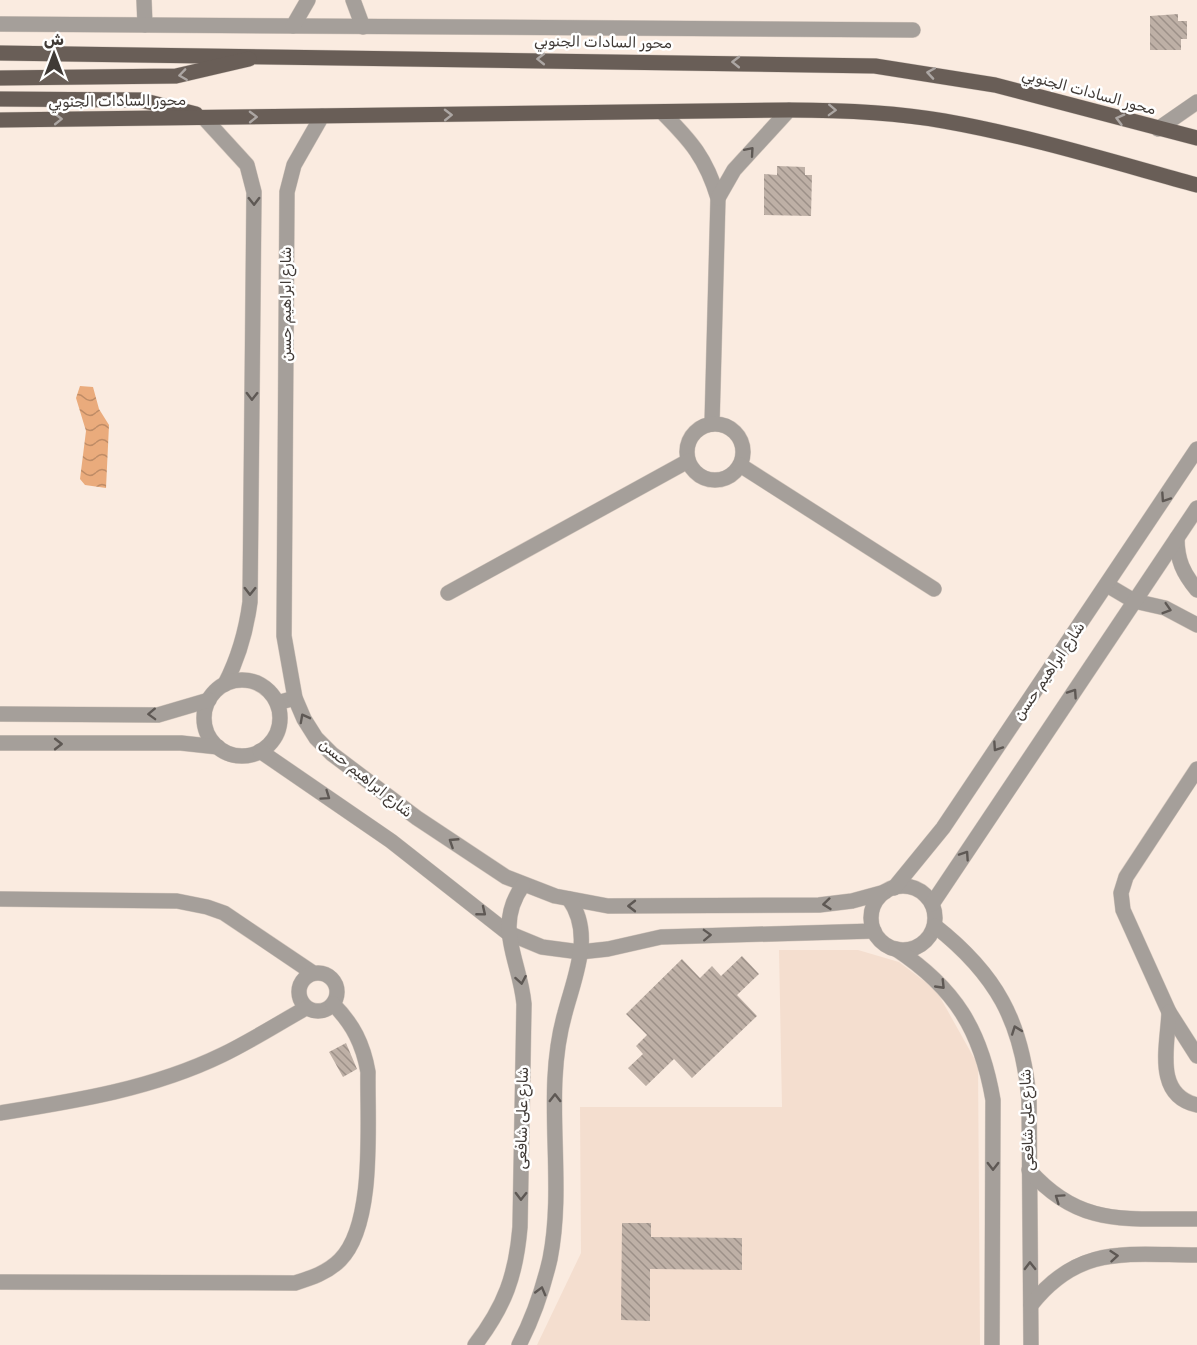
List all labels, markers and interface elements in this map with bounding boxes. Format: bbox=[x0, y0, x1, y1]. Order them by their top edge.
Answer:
north arrow bbox=[24, 24, 84, 84]
text: ش bbox=[44, 30, 64, 49]
street label: محور السادات الجنوبي bbox=[534, 32, 672, 55]
one-way arrow bbox=[537, 53, 546, 65]
one-way arrow bbox=[732, 56, 741, 68]
street label: محور السادات الجنوبي bbox=[1019, 65, 1158, 121]
one-way arrow bbox=[926, 67, 935, 79]
one-way arrow bbox=[179, 69, 188, 81]
street label: محور السادات الجنوبي bbox=[48, 91, 186, 114]
one-way arrow bbox=[828, 104, 837, 117]
one-way arrow bbox=[444, 108, 453, 121]
one-way arrow bbox=[249, 111, 258, 123]
one-way arrow bbox=[54, 113, 63, 125]
one-way arrow bbox=[1115, 114, 1126, 126]
one-way arrow bbox=[743, 148, 754, 158]
one-way arrow bbox=[248, 197, 260, 206]
street label: شارع ابراهيم حسن bbox=[277, 247, 297, 361]
one-way arrow bbox=[246, 392, 258, 401]
one-way arrow bbox=[1160, 492, 1172, 502]
one-way arrow bbox=[244, 587, 256, 596]
one-way arrow bbox=[1161, 602, 1172, 615]
street label: شارع ابراهيم حسن bbox=[1009, 618, 1090, 725]
one-way arrow bbox=[1066, 689, 1077, 700]
one-way arrow bbox=[148, 708, 157, 721]
one-way arrow bbox=[300, 714, 311, 724]
street label: شارع ابراهيم حسن bbox=[314, 735, 416, 823]
one-way arrow bbox=[54, 738, 63, 750]
one-way arrow bbox=[994, 741, 1005, 752]
one-way arrow bbox=[319, 789, 330, 800]
one-way arrow bbox=[448, 838, 459, 849]
one-way arrow bbox=[958, 851, 969, 862]
one-way arrow bbox=[823, 897, 832, 909]
one-way arrow bbox=[628, 900, 637, 912]
one-way arrow bbox=[475, 905, 486, 916]
one-way arrow bbox=[702, 929, 711, 941]
one-way arrow bbox=[514, 975, 527, 985]
one-way arrow bbox=[934, 979, 945, 989]
one-way arrow bbox=[1011, 1025, 1024, 1036]
street label: شارع على شافعى bbox=[512, 1067, 534, 1170]
street label: شارع على شافعى bbox=[1016, 1068, 1040, 1172]
one-way arrow bbox=[549, 1093, 561, 1102]
one-way arrow bbox=[987, 1162, 999, 1171]
one-way arrow bbox=[514, 1191, 527, 1200]
one-way arrow bbox=[1054, 1194, 1065, 1205]
one-way arrow bbox=[1109, 1250, 1118, 1263]
one-way arrow bbox=[1024, 1261, 1036, 1270]
one-way arrow bbox=[534, 1286, 546, 1297]

